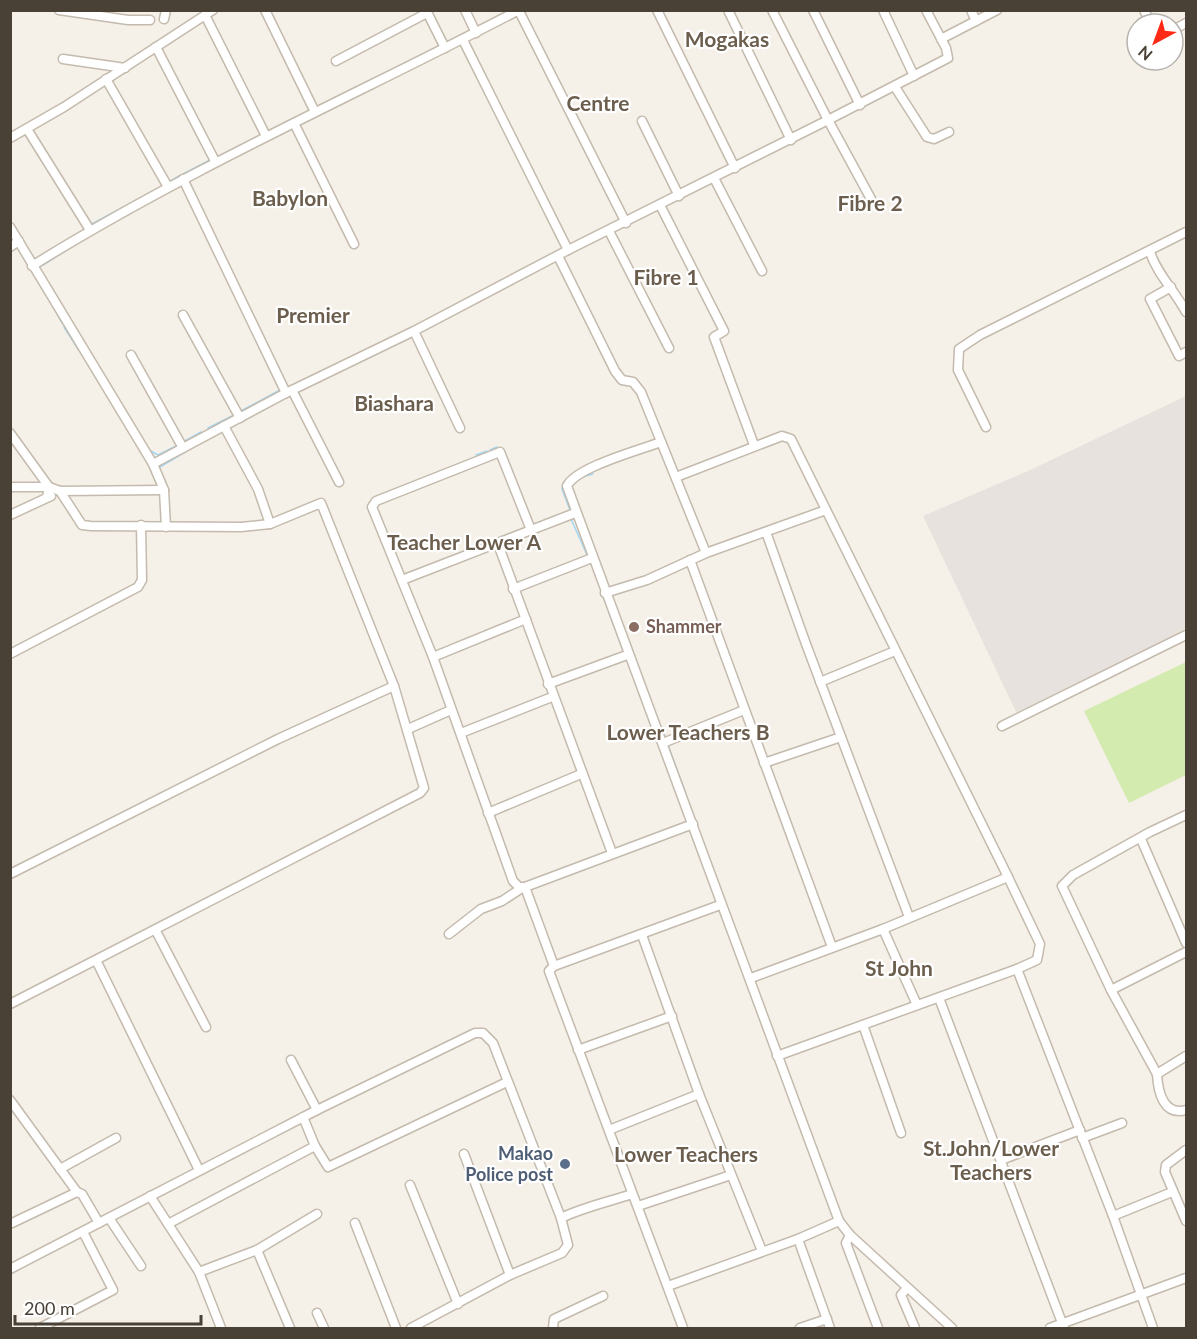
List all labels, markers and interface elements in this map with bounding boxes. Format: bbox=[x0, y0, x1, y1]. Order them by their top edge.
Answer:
north arrow bbox=[1125, 12, 1185, 72]
district label: Mogakas bbox=[685, 26, 769, 51]
text: N bbox=[1134, 42, 1156, 65]
district label: Centre bbox=[566, 90, 630, 115]
district label: Babylon bbox=[252, 185, 328, 210]
district label: Fibre 2 bbox=[837, 190, 903, 215]
district label: Fibre 1 bbox=[633, 264, 699, 289]
district label: Premier bbox=[276, 302, 350, 327]
district label: Biashara bbox=[354, 390, 434, 415]
district label: Teacher Lower A bbox=[387, 529, 541, 554]
place label: Shammer bbox=[646, 615, 722, 637]
marker: Shammer bbox=[627, 620, 641, 634]
district label: Lower Teachers B bbox=[606, 719, 770, 744]
district label: St John bbox=[865, 955, 933, 980]
district label: St.John/Lower Teachers bbox=[923, 1135, 1059, 1184]
district label: Lower Teachers bbox=[614, 1141, 758, 1166]
place label: Makao Police post bbox=[465, 1142, 553, 1185]
marker: Makao Police post bbox=[558, 1157, 572, 1171]
scale bar bbox=[15, 1288, 201, 1326]
text: 200 m bbox=[24, 1297, 75, 1319]

